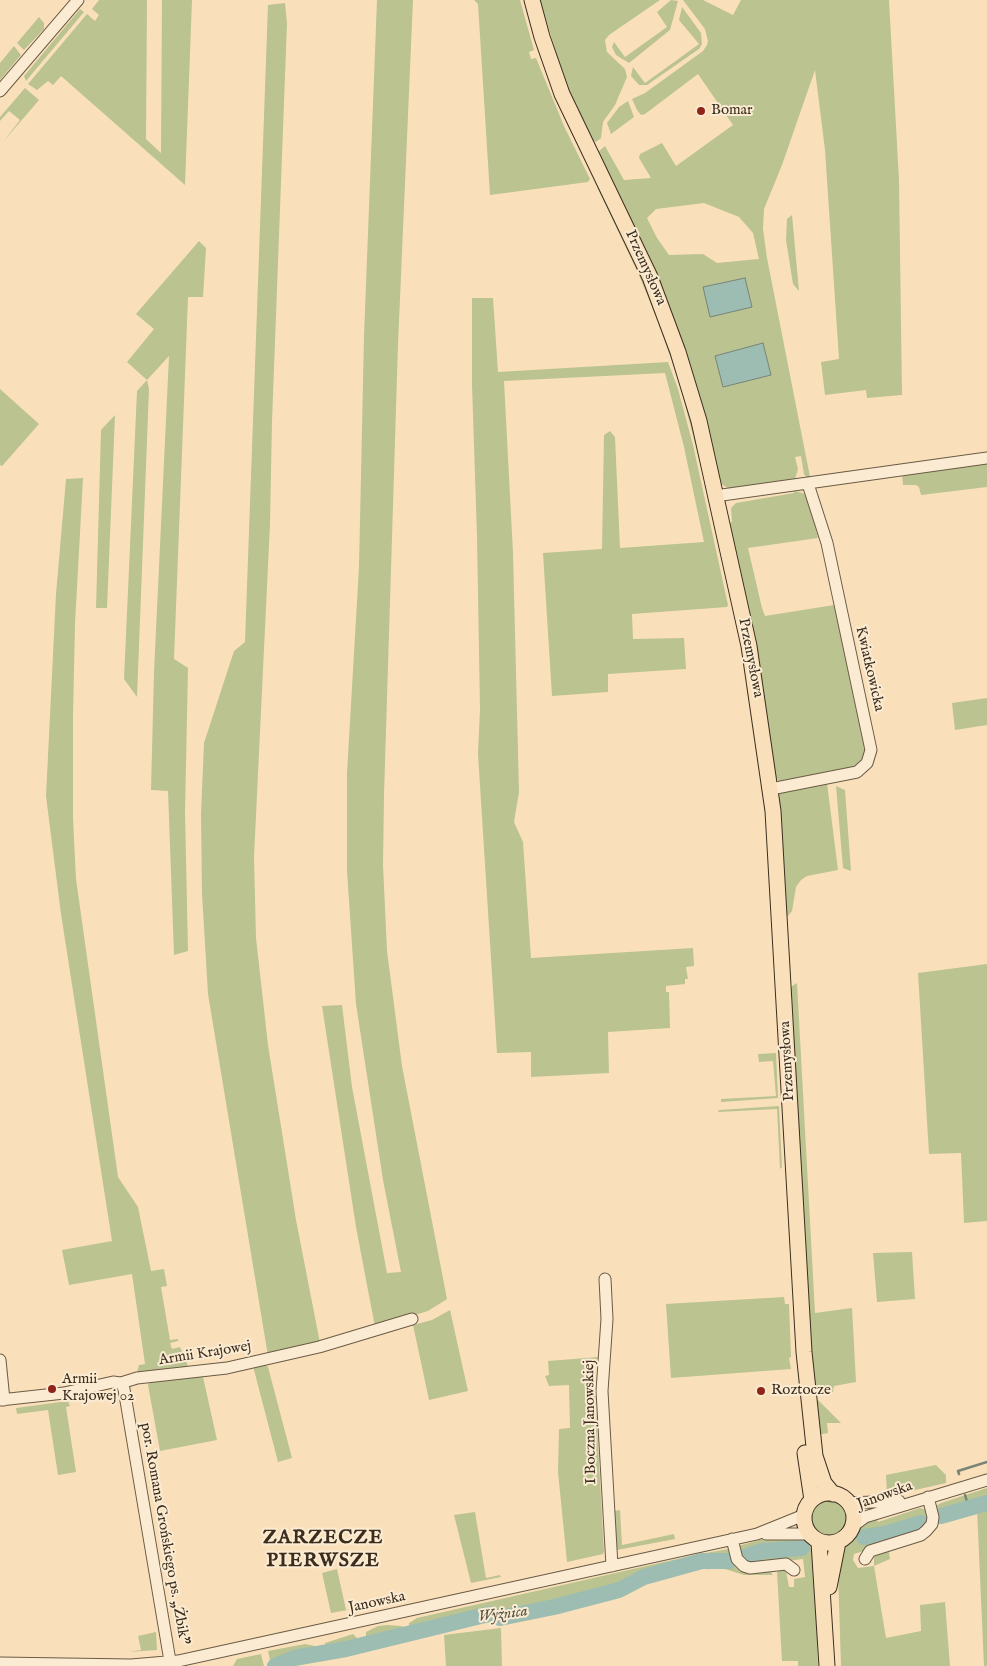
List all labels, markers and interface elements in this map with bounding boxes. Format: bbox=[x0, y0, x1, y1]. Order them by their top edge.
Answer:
place label: Bomar bbox=[711, 102, 753, 120]
marker: Bomar bbox=[695, 105, 707, 117]
street label: Przemysłowa bbox=[620, 228, 670, 308]
street label: Przemysłowa bbox=[733, 617, 767, 699]
street label: Kwiatkowicka bbox=[850, 625, 888, 713]
street label: Przemysłowa bbox=[777, 1020, 799, 1102]
street label: Armii Krajowej bbox=[158, 1338, 252, 1370]
street label: I Boczna Janowskiej bbox=[581, 1360, 601, 1484]
place label: Armii Krajowej 02 bbox=[62, 1371, 134, 1406]
place label: Roztocze bbox=[771, 1382, 831, 1400]
marker: Armii Krajowej 02 bbox=[46, 1383, 58, 1395]
marker: Roztocze bbox=[755, 1385, 767, 1397]
street label: por. Romana Grońskiego ps. „Żbik” bbox=[136, 1421, 192, 1647]
street label: Janowska bbox=[855, 1478, 915, 1514]
district label: ZARZECZE PIERWSZE bbox=[262, 1527, 384, 1574]
street label: Janowska bbox=[347, 1588, 407, 1618]
water label: Wyżnica bbox=[477, 1602, 529, 1628]

